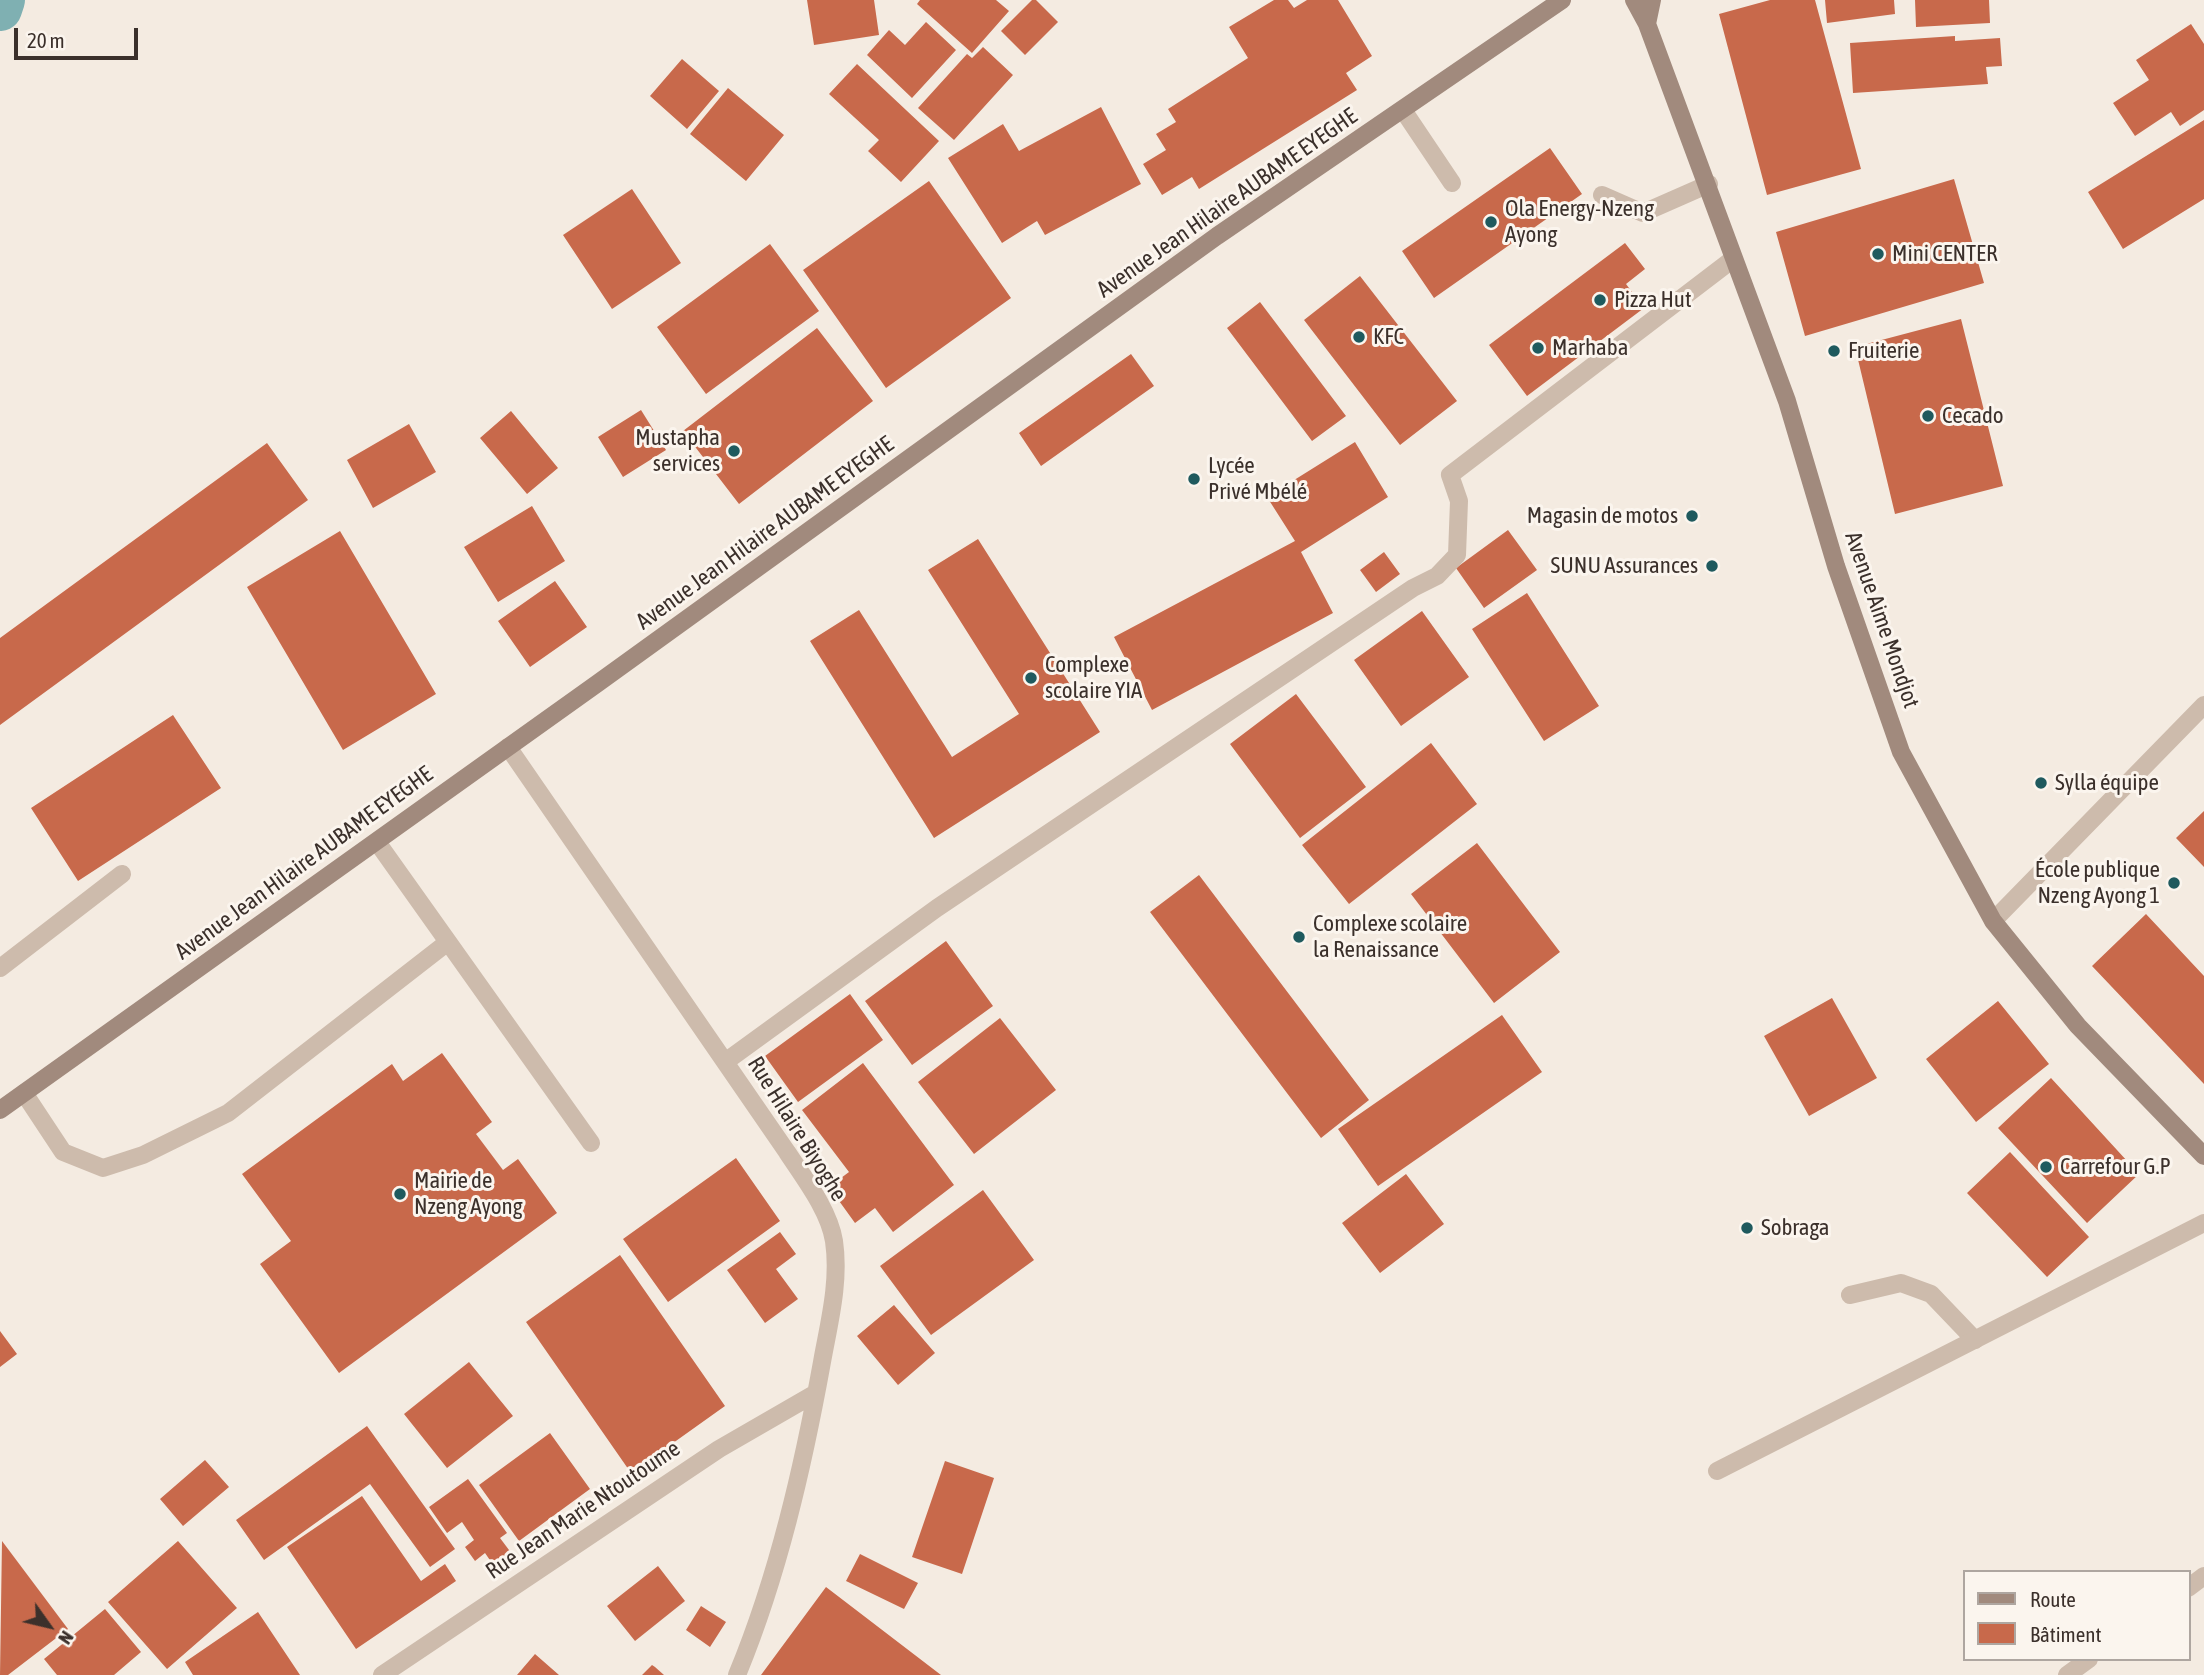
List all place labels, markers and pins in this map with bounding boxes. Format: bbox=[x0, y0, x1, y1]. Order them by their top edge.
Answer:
place label: Ola Energy-Nzeng Ayong bbox=[1505, 195, 1654, 249]
marker: Ola Energy-Nzeng Ayong bbox=[1483, 214, 1499, 230]
place label: Mini CENTER bbox=[1892, 240, 1997, 268]
marker: Mini CENTER bbox=[1870, 246, 1886, 262]
place label: Pizza Hut bbox=[1614, 286, 1692, 314]
marker: Pizza Hut bbox=[1592, 292, 1608, 308]
place label: KFC bbox=[1373, 323, 1404, 351]
marker: KFC bbox=[1351, 329, 1367, 345]
place label: Marhaba bbox=[1552, 334, 1628, 362]
place label: Fruiterie bbox=[1848, 337, 1919, 365]
marker: Marhaba bbox=[1530, 340, 1546, 356]
marker: Fruiterie bbox=[1826, 343, 1842, 359]
place label: Cecado bbox=[1942, 402, 2004, 430]
marker: Cecado bbox=[1920, 408, 1936, 424]
place label: Mustapha services bbox=[635, 424, 720, 478]
marker: Mustapha services bbox=[726, 443, 742, 459]
place label: Lycée Privé Mbélé bbox=[1208, 452, 1307, 506]
marker: Lycée Privé Mbélé bbox=[1186, 471, 1202, 487]
place label: Magasin de motos bbox=[1527, 502, 1678, 530]
marker: Magasin de motos bbox=[1684, 508, 1700, 524]
place label: SUNU Assurances bbox=[1551, 552, 1698, 580]
marker: SUNU Assurances bbox=[1704, 558, 1720, 574]
place label: Complexe scolaire YIA bbox=[1045, 651, 1142, 705]
marker: Complexe scolaire YIA bbox=[1023, 670, 1039, 686]
place label: Sylla équipe bbox=[2055, 769, 2159, 797]
marker: Sylla équipe bbox=[2033, 775, 2049, 791]
place label: École publique Nzeng Ayong 1 bbox=[2035, 856, 2160, 910]
marker: École publique Nzeng Ayong 1 bbox=[2166, 875, 2182, 891]
place label: Complexe scolaire la Renaissance bbox=[1313, 910, 1467, 964]
marker: Complexe scolaire la Renaissance bbox=[1291, 929, 1307, 945]
place label: Carrefour G.P bbox=[2060, 1153, 2171, 1181]
marker: Carrefour G.P bbox=[2038, 1159, 2054, 1175]
place label: Mairie de Nzeng Ayong bbox=[414, 1167, 523, 1221]
marker: Mairie de Nzeng Ayong bbox=[392, 1186, 408, 1202]
place label: Sobraga bbox=[1761, 1214, 1830, 1242]
marker: Sobraga bbox=[1739, 1220, 1755, 1236]

